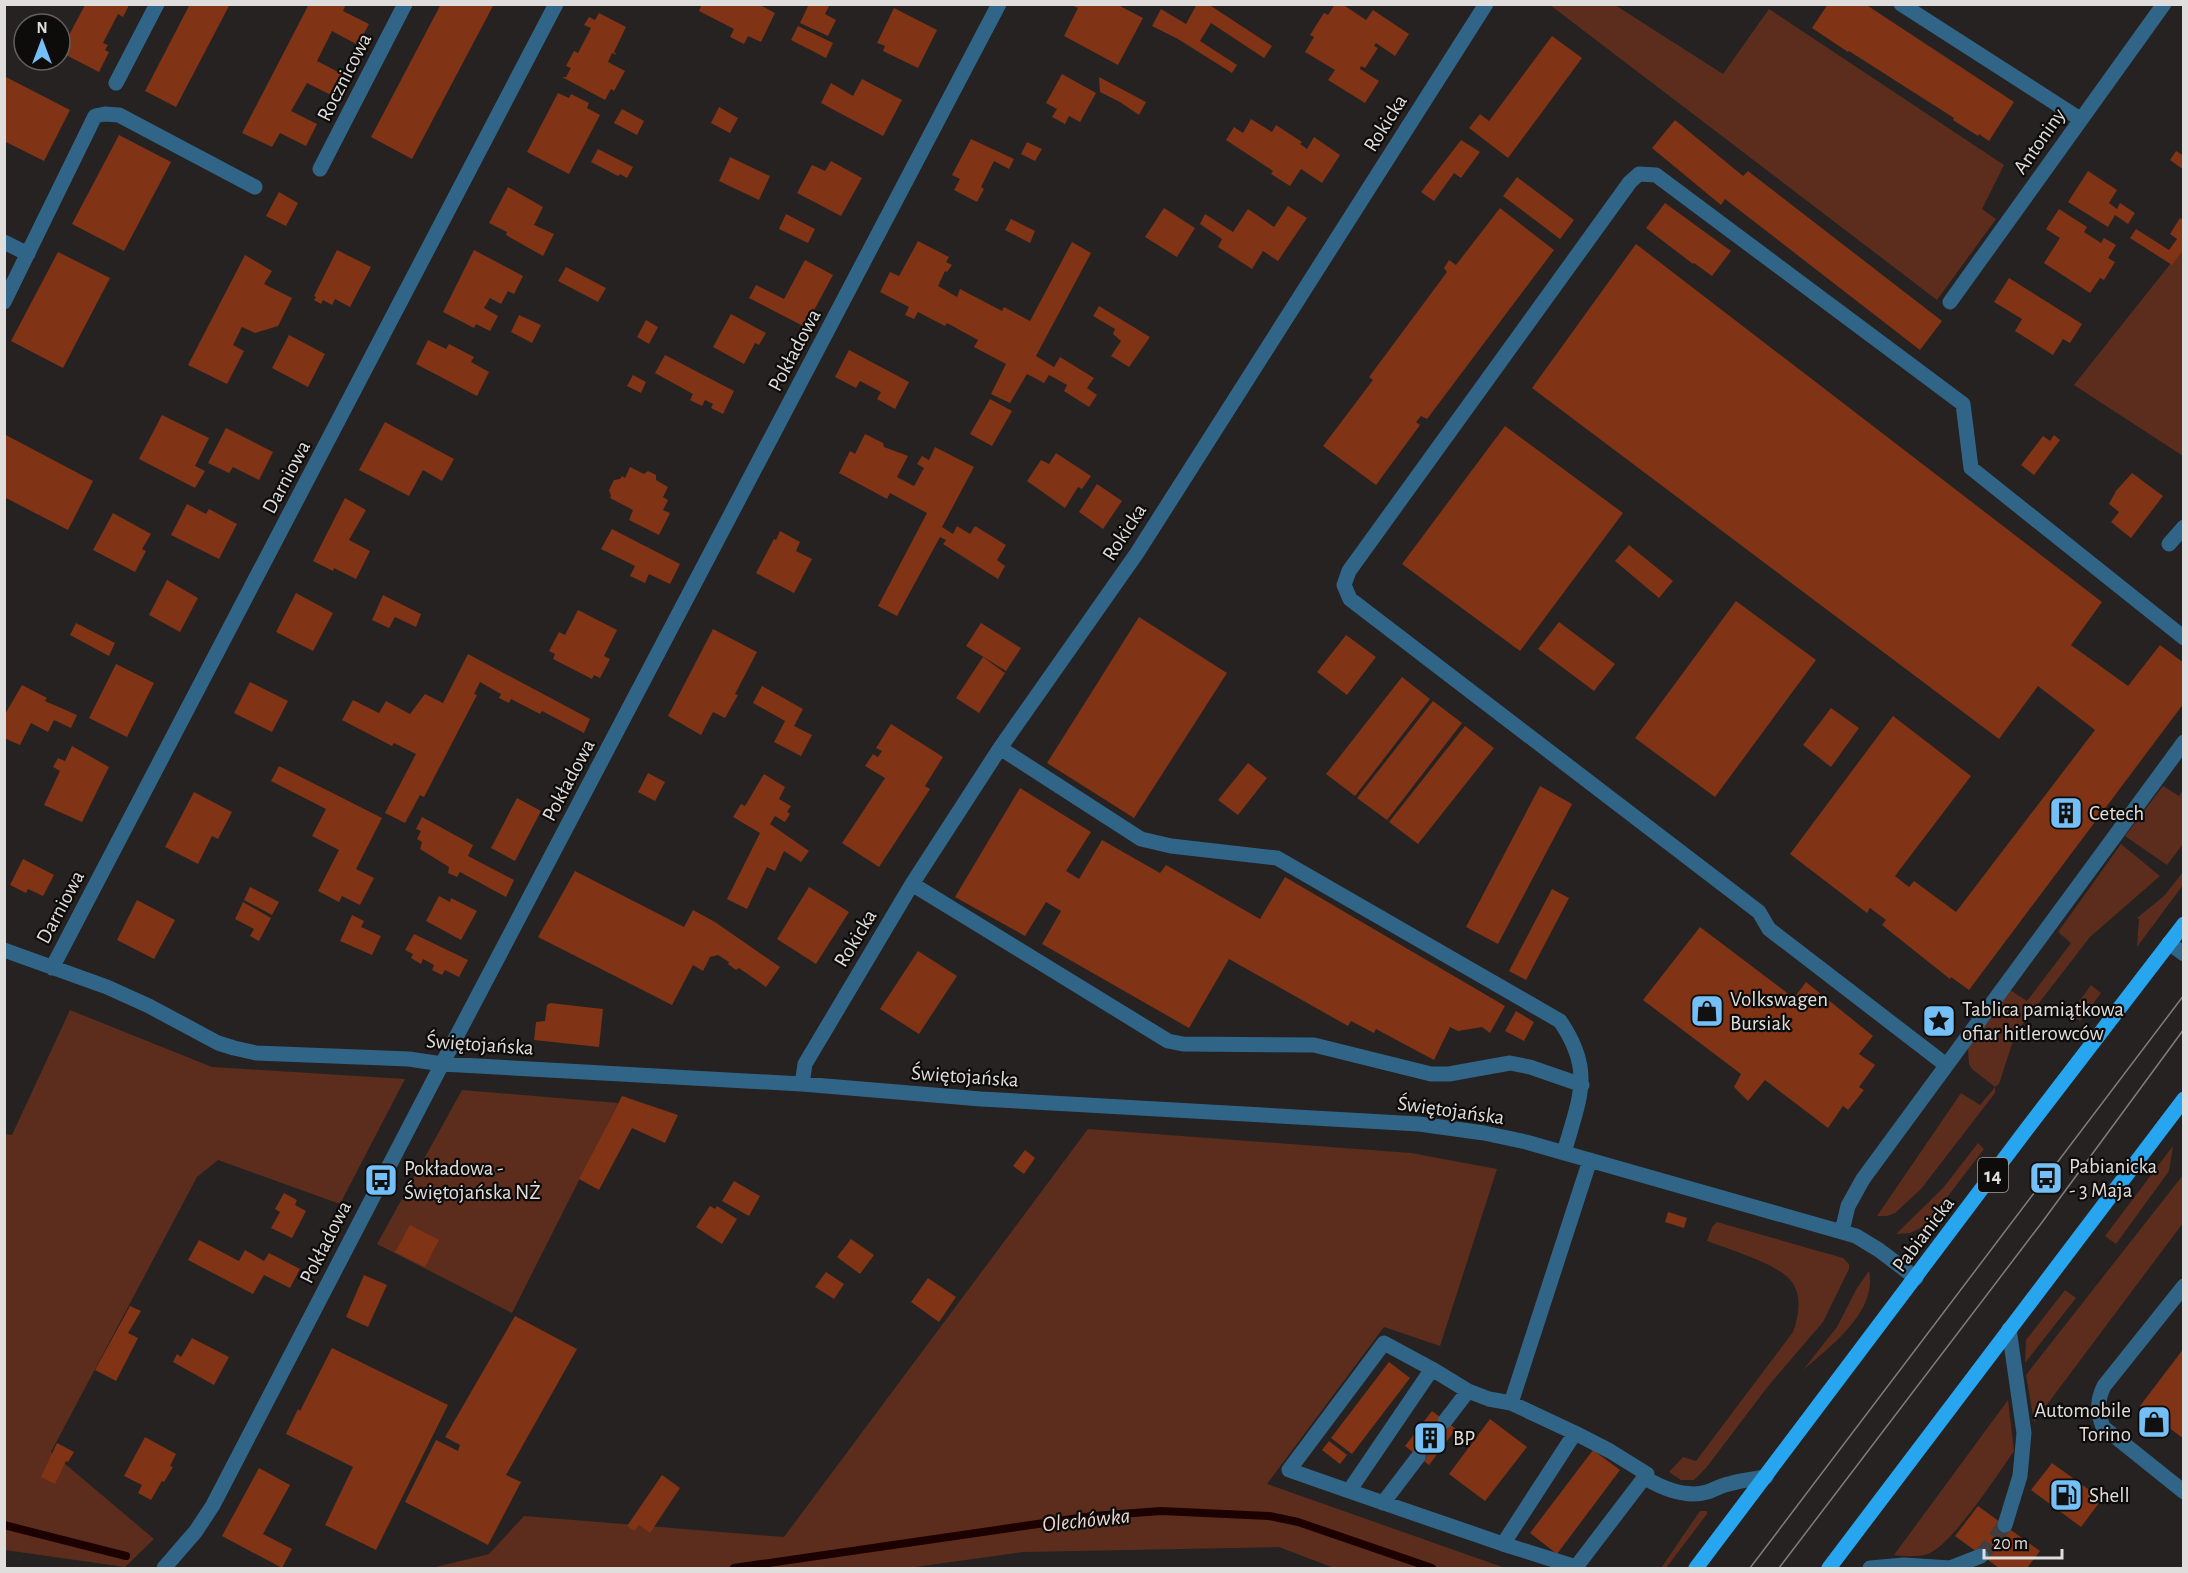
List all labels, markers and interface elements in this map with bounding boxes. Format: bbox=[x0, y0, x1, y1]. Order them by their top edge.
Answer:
north arrow bbox=[12, 12, 72, 72]
text: N bbox=[36, 20, 48, 36]
street label: Rocznicowa bbox=[313, 30, 376, 125]
street label: Rokicka bbox=[1360, 91, 1411, 155]
street label: Antoniny bbox=[2009, 105, 2069, 178]
street label: Pokładowa bbox=[764, 306, 825, 395]
street label: Darniowa bbox=[259, 437, 314, 517]
street label: Rokicka bbox=[1099, 500, 1150, 564]
street label: Pokładowa bbox=[538, 736, 599, 825]
building icon: Cetech bbox=[2048, 795, 2084, 831]
place label: Cetech bbox=[2089, 803, 2144, 824]
street label: Darniowa bbox=[33, 867, 88, 947]
street label: Rokicka bbox=[830, 906, 881, 971]
place label: Volkswagen Bursiak bbox=[1730, 989, 1828, 1034]
shop icon: Volkswagen Bursiak bbox=[1689, 993, 1725, 1029]
place label: Tablica pamiątkowa ofiar hitlerowców bbox=[1962, 999, 2124, 1044]
place icon: Tablica pamiątkowa ofiar hitlerowców bbox=[1921, 1003, 1957, 1039]
street label: Świętojańska bbox=[426, 1027, 535, 1059]
street label: Świętojańska bbox=[911, 1059, 1020, 1091]
street label: Świętojańska bbox=[1396, 1090, 1506, 1128]
place label: Pabianicka - 3 Maja bbox=[2069, 1156, 2158, 1201]
place label: Pokładowa - Świętojańska NŻ bbox=[404, 1158, 541, 1203]
road number: 14 bbox=[1978, 1158, 2008, 1192]
bus stop icon: Pabianicka - 3 Maja bbox=[2028, 1160, 2064, 1196]
bus stop icon: Pokładowa - Świętojańska NŻ bbox=[363, 1162, 399, 1198]
street label: Pabianicka bbox=[1888, 1192, 1959, 1276]
street label: Pokładowa bbox=[296, 1197, 355, 1287]
place label: Automobile Torino bbox=[2034, 1400, 2131, 1445]
shop icon: Automobile Torino bbox=[2136, 1404, 2172, 1440]
building icon: BP bbox=[1412, 1420, 1448, 1456]
place label: BP bbox=[1453, 1428, 1475, 1449]
fuel station icon: Shell bbox=[2048, 1477, 2084, 1513]
place label: Shell bbox=[2089, 1485, 2130, 1506]
water label: Olechówka bbox=[1041, 1504, 1131, 1536]
scale bar bbox=[1984, 1522, 2062, 1560]
text: 20 m bbox=[1993, 1535, 2028, 1553]

